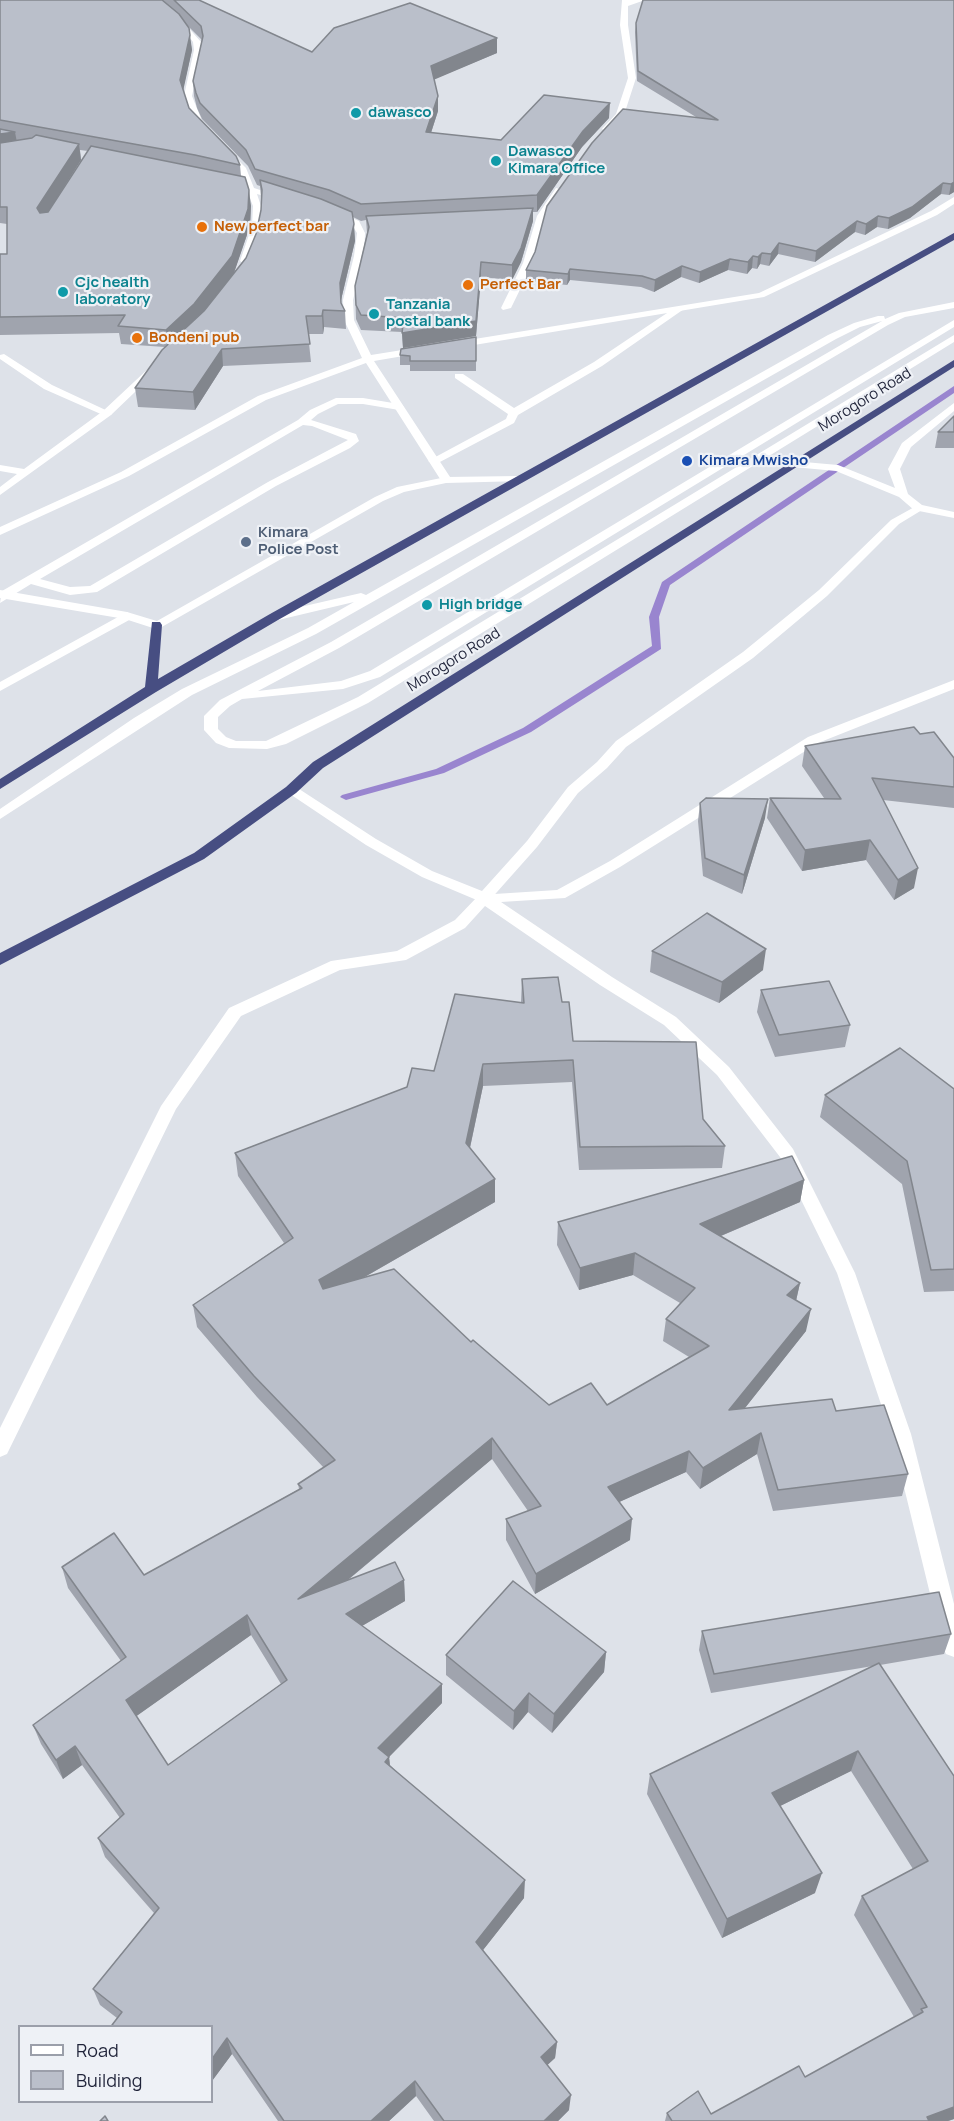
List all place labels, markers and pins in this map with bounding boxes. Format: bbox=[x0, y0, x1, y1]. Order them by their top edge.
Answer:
place label: dawasco bbox=[368, 104, 432, 122]
marker: dawasco bbox=[349, 106, 363, 120]
place label: Dawasco Kimara Office bbox=[508, 143, 605, 178]
marker: Dawasco Kimara Office bbox=[489, 154, 503, 168]
place label: New perfect bar bbox=[214, 218, 329, 236]
marker: New perfect bar bbox=[195, 220, 209, 234]
place label: Cjc health laboratory bbox=[75, 274, 150, 309]
place label: Perfect Bar bbox=[480, 276, 561, 294]
marker: Perfect Bar bbox=[461, 278, 475, 292]
marker: Cjc health laboratory bbox=[56, 285, 70, 299]
place label: Tanzania postal bank bbox=[386, 296, 470, 331]
marker: Tanzania postal bank bbox=[367, 307, 381, 321]
place label: Bondeni pub bbox=[149, 329, 240, 347]
marker: Bondeni pub bbox=[130, 331, 144, 345]
place label: Kimara Mwisho bbox=[699, 452, 808, 470]
marker: Kimara Mwisho bbox=[680, 454, 694, 468]
place label: Kimara Police Post bbox=[258, 524, 339, 559]
marker: Kimara Police Post bbox=[239, 535, 253, 549]
place label: High bridge bbox=[439, 596, 523, 614]
marker: High bridge bbox=[420, 598, 434, 612]

